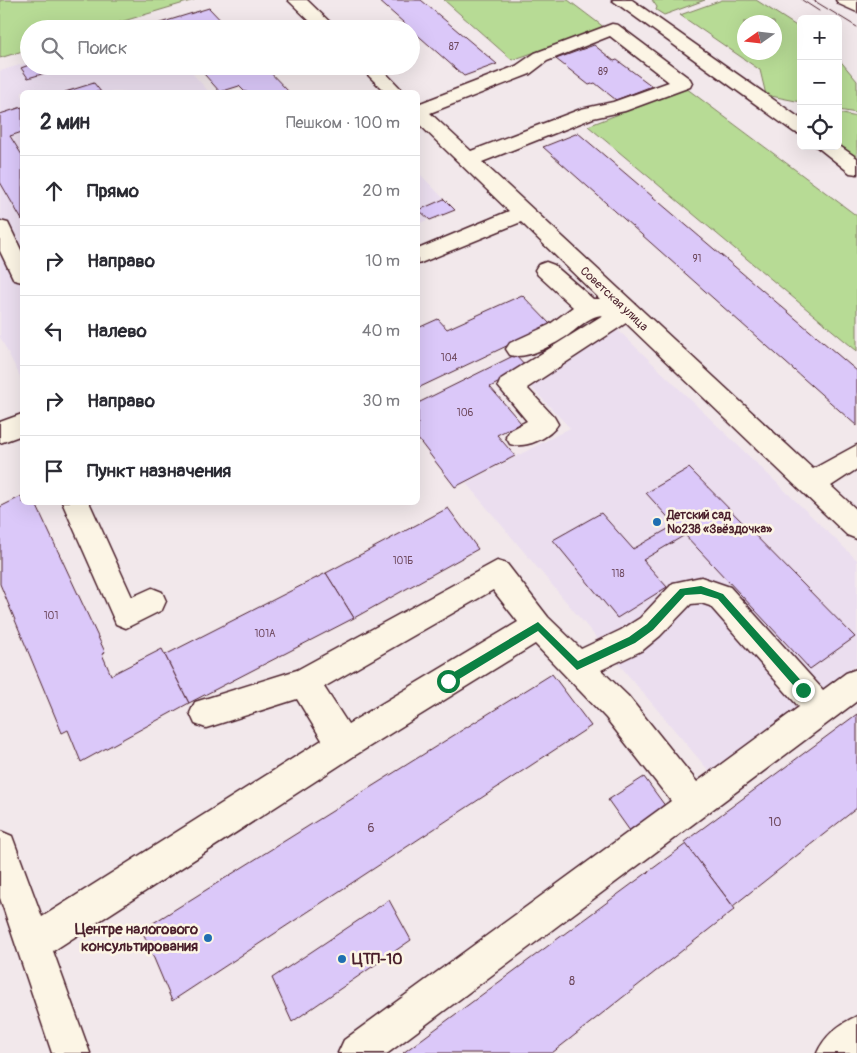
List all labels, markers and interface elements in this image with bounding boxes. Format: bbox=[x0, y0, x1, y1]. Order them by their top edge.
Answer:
north arrow bbox=[737, 15, 782, 60]
map controls bbox=[797, 15, 842, 150]
button: + bbox=[797, 15, 842, 60]
search box bbox=[20, 20, 420, 75]
icon: search bbox=[38, 34, 66, 62]
text: Поиск bbox=[78, 36, 128, 60]
house number: 87 bbox=[449, 41, 460, 53]
button: − bbox=[797, 60, 842, 105]
house number: 89 bbox=[598, 66, 608, 78]
button: locate bbox=[797, 105, 842, 150]
text: 2 мин bbox=[40, 109, 90, 136]
text: Пешком · 100 m bbox=[286, 113, 400, 133]
icon: ahead bbox=[40, 177, 68, 205]
text: Прямо bbox=[87, 179, 139, 203]
text: 20 m bbox=[362, 181, 400, 201]
icon: right bbox=[40, 247, 68, 275]
text: Направо bbox=[87, 249, 155, 273]
text: 10 m bbox=[365, 251, 400, 271]
house number: 91 bbox=[692, 253, 702, 265]
street label: Советская улица bbox=[577, 264, 651, 335]
icon: left bbox=[40, 317, 68, 345]
text: Налево bbox=[87, 319, 147, 343]
text: 40 m bbox=[362, 321, 400, 341]
house number: 104 bbox=[441, 352, 457, 364]
icon: right bbox=[40, 387, 68, 415]
text: Направо bbox=[87, 389, 155, 413]
text: 30 m bbox=[362, 391, 400, 411]
house number: 106 bbox=[457, 407, 473, 419]
icon: arrive bbox=[40, 457, 68, 485]
text: Пункт назначения bbox=[87, 459, 231, 483]
place label: Детский сад №238 «Звёздочка» bbox=[666, 508, 773, 537]
marker: Детский сад №238 «Звёздочка» bbox=[651, 516, 663, 528]
house number: 101Б bbox=[393, 555, 413, 567]
house number: 118 bbox=[612, 568, 624, 580]
house number: 101 bbox=[44, 610, 58, 622]
house number: 101А bbox=[254, 628, 276, 640]
route start bbox=[437, 670, 460, 693]
route end bbox=[792, 679, 815, 702]
house number: 10 bbox=[769, 815, 781, 830]
house number: 6 bbox=[368, 821, 375, 836]
place label: Центре налогового консультирования bbox=[75, 920, 198, 956]
marker: Центре налогового консультирования bbox=[202, 932, 214, 944]
place label: ЦТП-10 bbox=[352, 950, 402, 969]
marker: ЦТП-10 bbox=[336, 953, 348, 965]
house number: 8 bbox=[569, 974, 575, 989]

